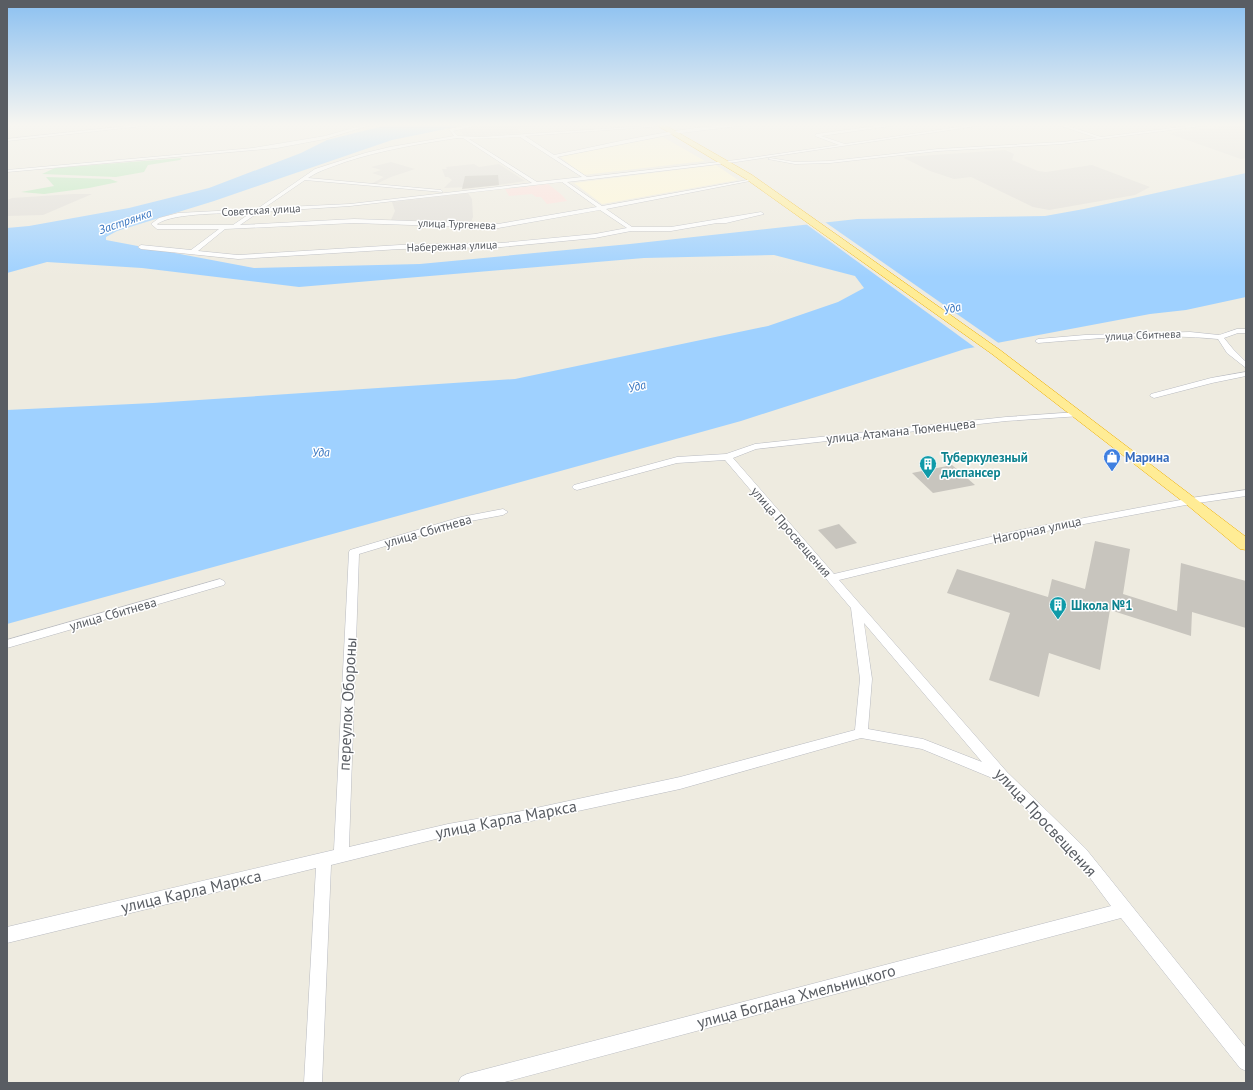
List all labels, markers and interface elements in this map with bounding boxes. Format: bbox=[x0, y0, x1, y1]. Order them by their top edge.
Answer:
street label: Советская улица bbox=[221, 201, 301, 219]
water label: Застрянка bbox=[96, 205, 154, 237]
street label: улица Тургенева bbox=[418, 216, 496, 232]
street label: Набережная улица bbox=[406, 237, 498, 255]
water label: Уда bbox=[942, 299, 963, 317]
street label: улица Сбитнева bbox=[1105, 327, 1181, 343]
water label: Уда bbox=[627, 377, 648, 395]
street label: улица Атамана Тюменцева bbox=[825, 415, 977, 447]
water label: Уда bbox=[312, 444, 330, 460]
shop icon: Марина bbox=[1102, 447, 1122, 472]
place label: Туберкулезный диспансер bbox=[940, 449, 1028, 481]
place label: Марина bbox=[1125, 449, 1169, 466]
building icon: Туберкулезный диспансер bbox=[918, 454, 938, 479]
street label: улица Просвещения bbox=[747, 483, 835, 581]
street label: улица Сбитнева bbox=[383, 510, 473, 552]
street label: Нагорная улица bbox=[991, 512, 1083, 548]
street label: улица Сбитнева bbox=[68, 593, 158, 635]
building icon: Школа №1 bbox=[1048, 595, 1068, 620]
place label: Школа №1 bbox=[1071, 597, 1133, 614]
street label: переулок Обороны bbox=[334, 637, 360, 771]
street label: улица Просвещения bbox=[991, 764, 1101, 880]
street label: улица Карла Маркса bbox=[434, 796, 578, 842]
street label: улица Карла Маркса bbox=[119, 865, 263, 917]
street label: улица Богдана Хмельницкого bbox=[694, 960, 898, 1032]

